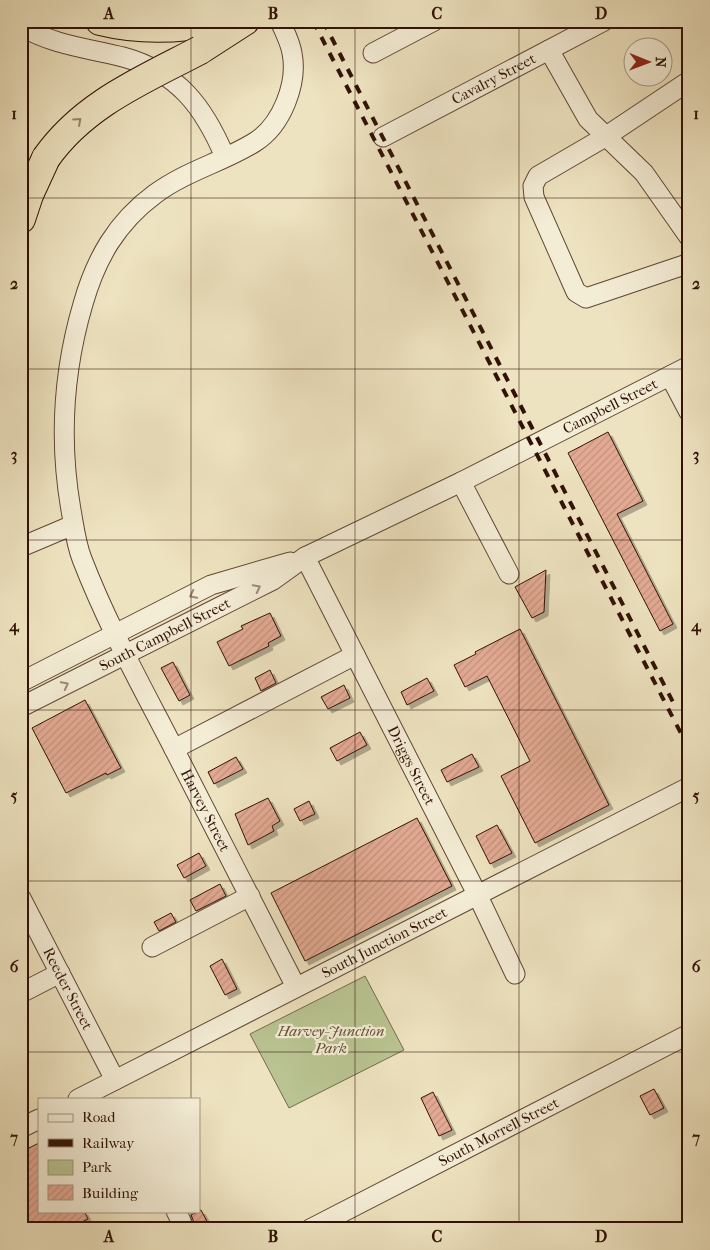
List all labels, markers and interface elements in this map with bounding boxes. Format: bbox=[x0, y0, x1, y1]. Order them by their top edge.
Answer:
text: A bbox=[103, 4, 115, 23]
text: B bbox=[268, 4, 278, 23]
text: C bbox=[432, 4, 443, 23]
text: D bbox=[595, 4, 607, 23]
north arrow bbox=[622, 38, 672, 88]
street label: Cavalry Street bbox=[449, 49, 539, 108]
text: N bbox=[652, 57, 669, 68]
text: 1 bbox=[11, 104, 17, 123]
text: 1 bbox=[693, 104, 699, 123]
one-way arrow bbox=[72, 118, 81, 127]
text: 2 bbox=[10, 274, 18, 293]
text: 2 bbox=[692, 274, 700, 293]
street label: Campbell Street bbox=[560, 374, 661, 438]
text: 3 bbox=[11, 445, 17, 465]
text: 3 bbox=[693, 445, 699, 465]
one-way arrow bbox=[251, 584, 260, 594]
one-way arrow bbox=[189, 589, 198, 599]
street label: South Campbell Street bbox=[96, 594, 234, 675]
text: 4 bbox=[8, 616, 20, 636]
text: 4 bbox=[690, 616, 702, 636]
one-way arrow bbox=[59, 681, 68, 691]
street label: Driggs Street bbox=[384, 723, 439, 809]
street label: Harvey Street bbox=[177, 766, 234, 855]
text: 5 bbox=[11, 786, 18, 805]
text: 5 bbox=[693, 786, 700, 805]
street label: South Junction Street bbox=[319, 903, 451, 982]
street label: Reeder Street bbox=[39, 944, 97, 1033]
text: 6 bbox=[10, 957, 19, 976]
text: 6 bbox=[692, 957, 701, 976]
park label: Harvey-Junction Park bbox=[277, 1022, 384, 1057]
street label: South Morrell Street bbox=[435, 1093, 562, 1170]
legend bbox=[38, 1098, 200, 1212]
text: Road bbox=[82, 1108, 116, 1126]
text: 7 bbox=[9, 1128, 18, 1147]
text: 7 bbox=[691, 1128, 700, 1147]
text: Railway bbox=[82, 1134, 135, 1152]
text: Park bbox=[82, 1158, 112, 1176]
text: Building bbox=[82, 1184, 139, 1202]
text: A bbox=[103, 1227, 115, 1246]
text: B bbox=[268, 1227, 278, 1246]
text: C bbox=[432, 1227, 443, 1246]
text: D bbox=[595, 1227, 607, 1246]

